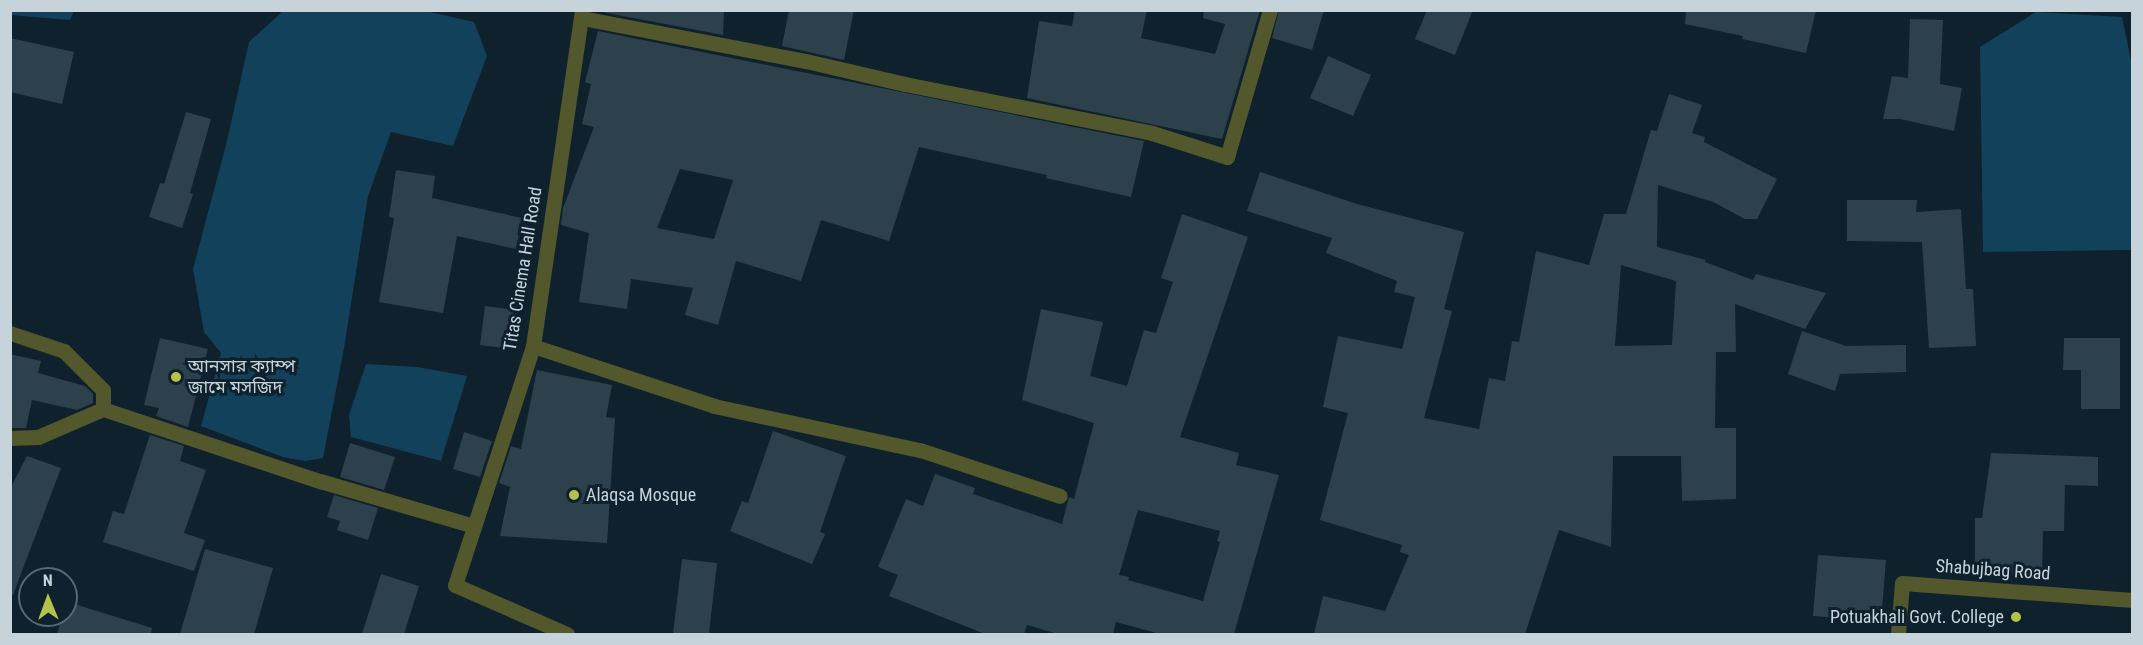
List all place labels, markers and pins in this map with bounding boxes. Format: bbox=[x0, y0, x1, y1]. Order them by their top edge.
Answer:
place label: আনসার ক্যাম্প জামে মসজিদ bbox=[188, 356, 295, 398]
marker: আনসার ক্যাম্প জামে মসজিদ bbox=[169, 370, 183, 384]
place label: Alaqsa Mosque bbox=[586, 484, 696, 506]
marker: Alaqsa Mosque bbox=[567, 488, 581, 502]
place label: Potuakhali Govt. College bbox=[1830, 606, 2004, 628]
marker: Potuakhali Govt. College bbox=[2009, 610, 2023, 624]

